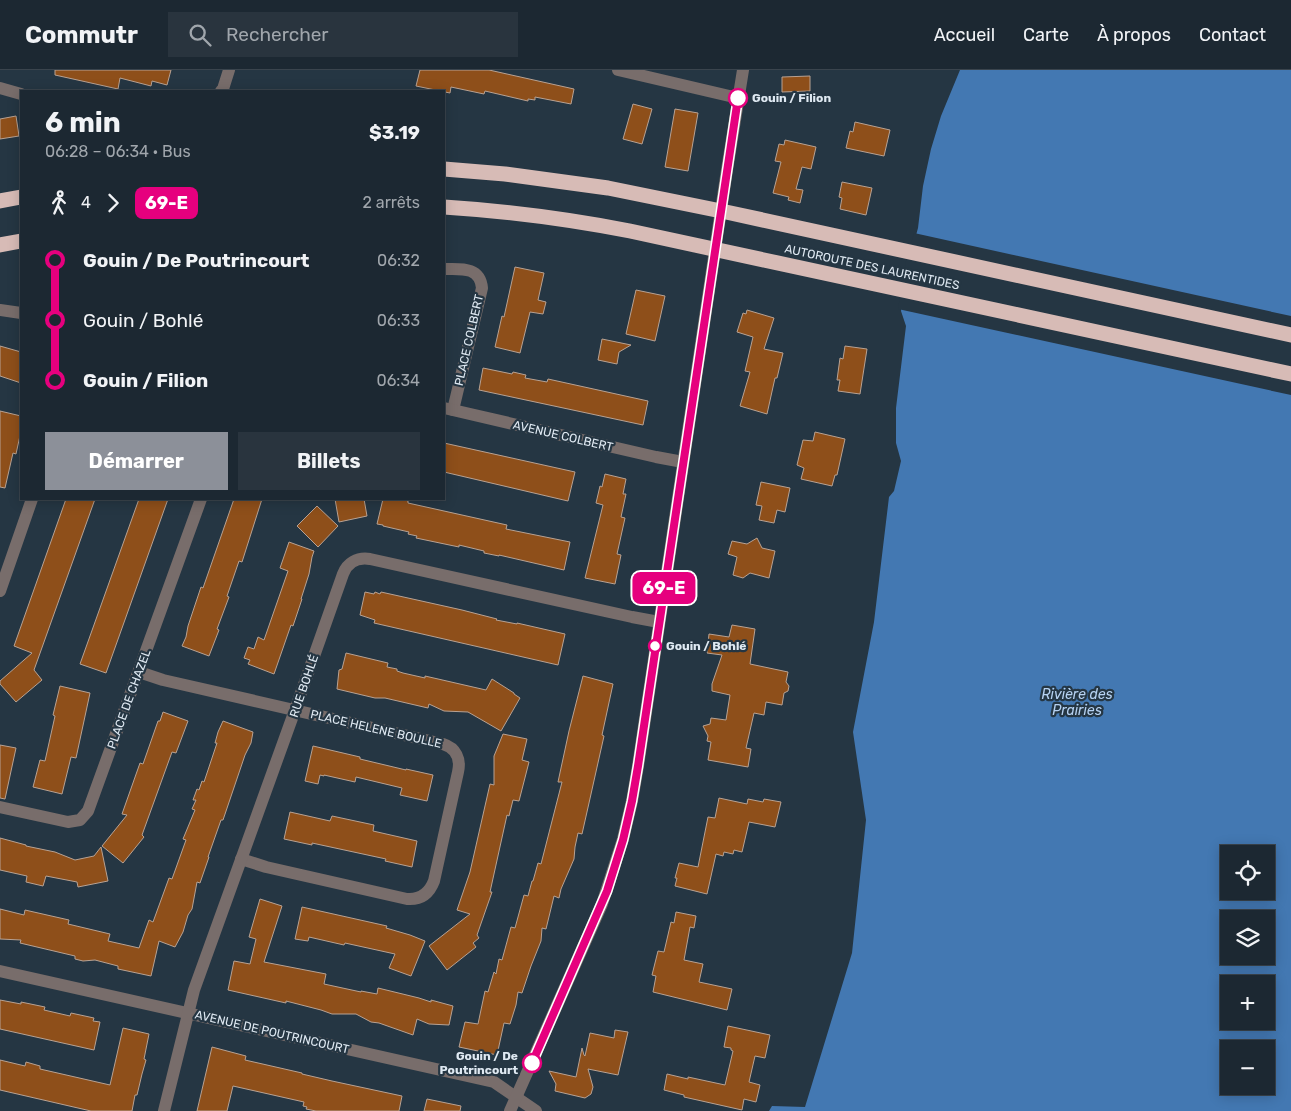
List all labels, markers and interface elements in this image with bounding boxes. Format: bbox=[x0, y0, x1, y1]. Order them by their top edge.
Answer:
search box bbox=[168, 12, 518, 57]
text: Commutr bbox=[25, 21, 138, 49]
icon: search bbox=[186, 21, 214, 49]
text: Rechercher bbox=[226, 23, 329, 46]
text: Accueil bbox=[934, 24, 995, 46]
text: Carte bbox=[1023, 24, 1069, 46]
text: À propos bbox=[1097, 24, 1171, 46]
text: Contact bbox=[1199, 24, 1266, 46]
marker: Gouin / Filion bbox=[728, 88, 748, 108]
place label: Gouin / Filion bbox=[752, 91, 831, 105]
text: 6 min bbox=[45, 106, 121, 139]
text: $3.19 bbox=[369, 121, 420, 144]
text: 06:28 – 06:34 · Bus bbox=[45, 142, 191, 161]
icon: walk bbox=[45, 189, 73, 217]
icon: forward bbox=[99, 189, 127, 217]
text: 69-E bbox=[145, 192, 188, 214]
text: 4 bbox=[81, 193, 91, 212]
text: 2 arrêts bbox=[363, 193, 420, 212]
street label: AUTOROUTE DES LAURENTIDES bbox=[783, 242, 961, 292]
text: Gouin / De Poutrincourt bbox=[83, 249, 309, 272]
text: 06:32 bbox=[377, 251, 420, 270]
street label: PLACE COLBERT bbox=[452, 293, 486, 387]
text: Gouin / Bohlé bbox=[83, 309, 203, 332]
text: 06:33 bbox=[377, 311, 420, 330]
text: Gouin / Filion bbox=[83, 369, 208, 392]
text: 06:34 bbox=[377, 371, 420, 390]
street label: AVENUE COLBERT bbox=[512, 418, 615, 454]
button: Démarrer bbox=[45, 432, 228, 490]
button: Billets bbox=[238, 432, 420, 490]
line badge: 69-E bbox=[629, 572, 699, 604]
text: 69-E bbox=[642, 577, 686, 599]
marker: Gouin / Bohlé bbox=[648, 639, 662, 653]
place label: Gouin / Bohlé bbox=[666, 639, 746, 653]
street label: PLACE DE CHAZEL bbox=[104, 647, 154, 751]
street label: RUE BOHLÉ bbox=[287, 653, 321, 719]
water label: Rivière des Prairies bbox=[1041, 686, 1113, 719]
street label: PLACE HELENE BOULLE bbox=[309, 707, 443, 751]
map controls bbox=[1220, 845, 1275, 1095]
button: locate bbox=[1220, 845, 1275, 900]
button: layers bbox=[1220, 910, 1275, 965]
button: + bbox=[1220, 975, 1275, 1030]
street label: AVENUE DE POUTRINCOURT bbox=[193, 1007, 351, 1057]
button: − bbox=[1220, 1040, 1275, 1095]
place label: Gouin / De Poutrincourt bbox=[440, 1049, 518, 1077]
marker: Gouin / De Poutrincourt bbox=[522, 1053, 542, 1073]

